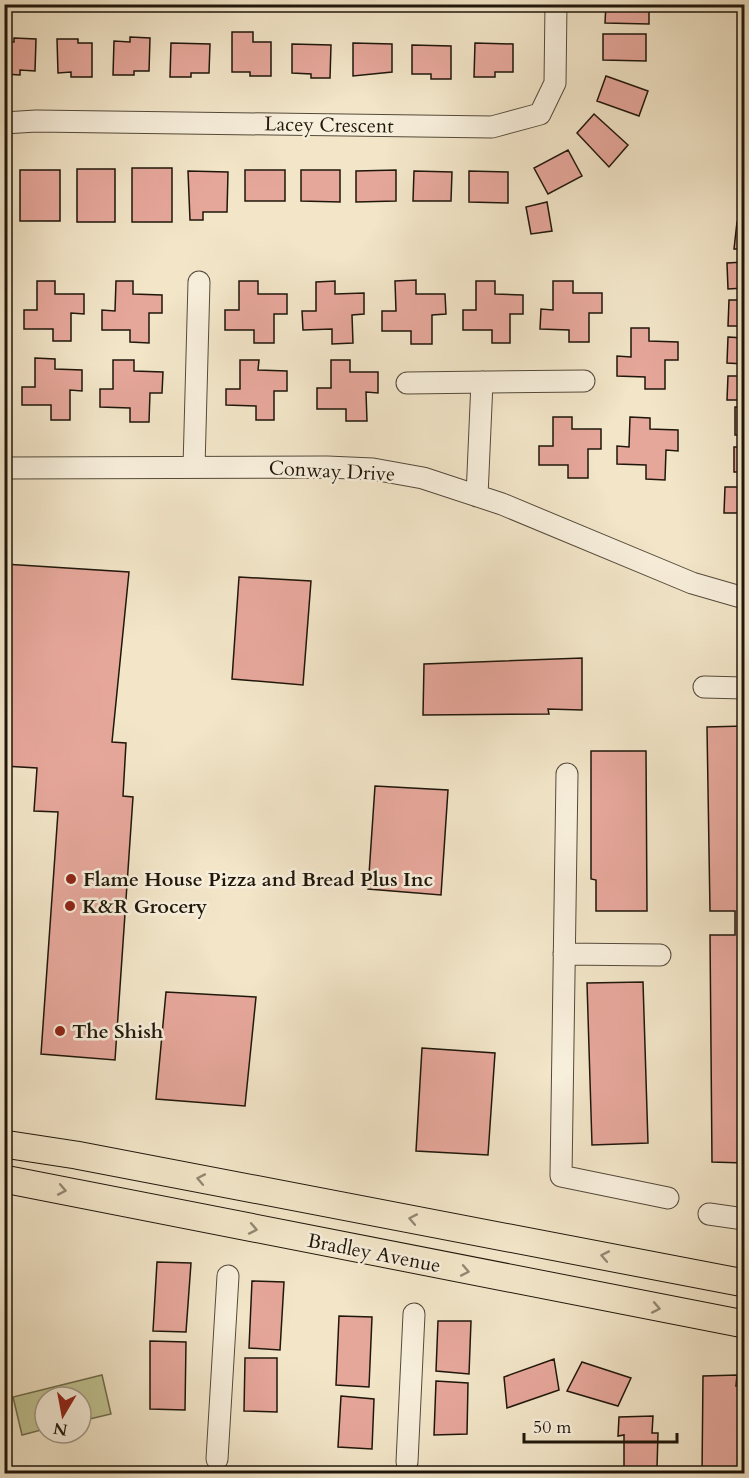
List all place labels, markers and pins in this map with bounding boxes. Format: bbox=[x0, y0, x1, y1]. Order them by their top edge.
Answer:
place label: Flame House Pizza and Bread Plus Inc bbox=[83, 866, 433, 893]
marker: Flame House Pizza and Bread Plus Inc bbox=[64, 872, 78, 886]
place label: K&R Grocery bbox=[82, 893, 208, 920]
marker: K&R Grocery bbox=[63, 899, 77, 913]
place label: The Shish bbox=[72, 1018, 164, 1045]
marker: The Shish bbox=[53, 1024, 67, 1038]

